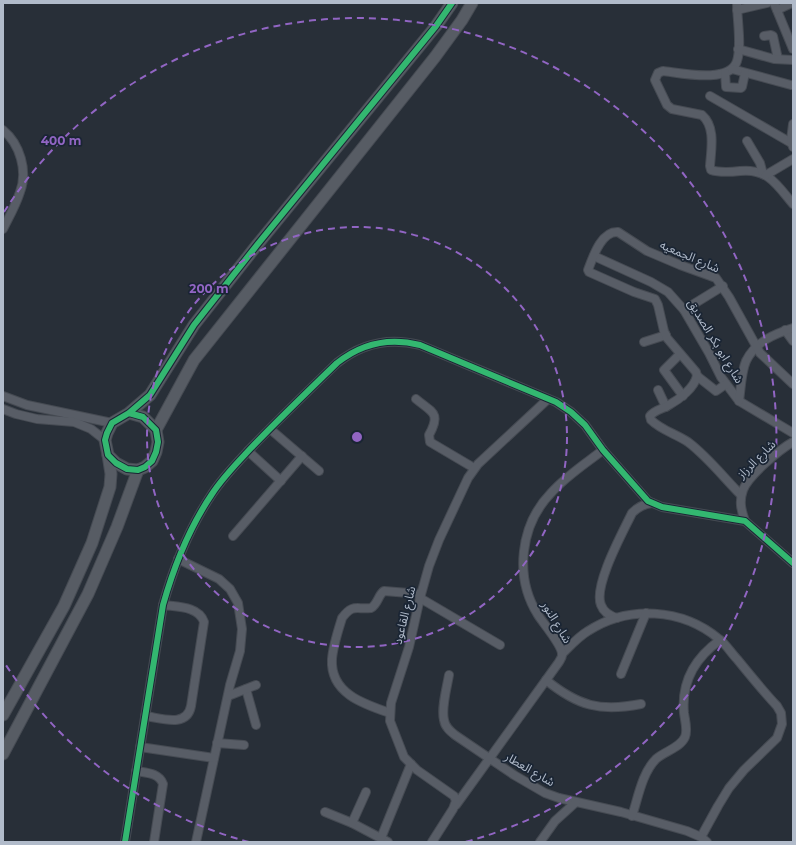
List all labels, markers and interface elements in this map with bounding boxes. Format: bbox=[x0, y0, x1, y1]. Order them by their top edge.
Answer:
text: 400 m bbox=[41, 133, 81, 148]
street label: شارع الجمعيه bbox=[657, 237, 722, 277]
text: 200 m bbox=[189, 281, 229, 296]
street label: شارع ابو بكر الصديق bbox=[683, 296, 747, 387]
centre of rings bbox=[350, 430, 364, 444]
street label: شارع الرزاز bbox=[733, 437, 780, 484]
street label: شارع القاعود bbox=[390, 584, 420, 646]
street label: شارع النور bbox=[536, 597, 575, 647]
street label: شارع العطار bbox=[500, 748, 558, 791]

